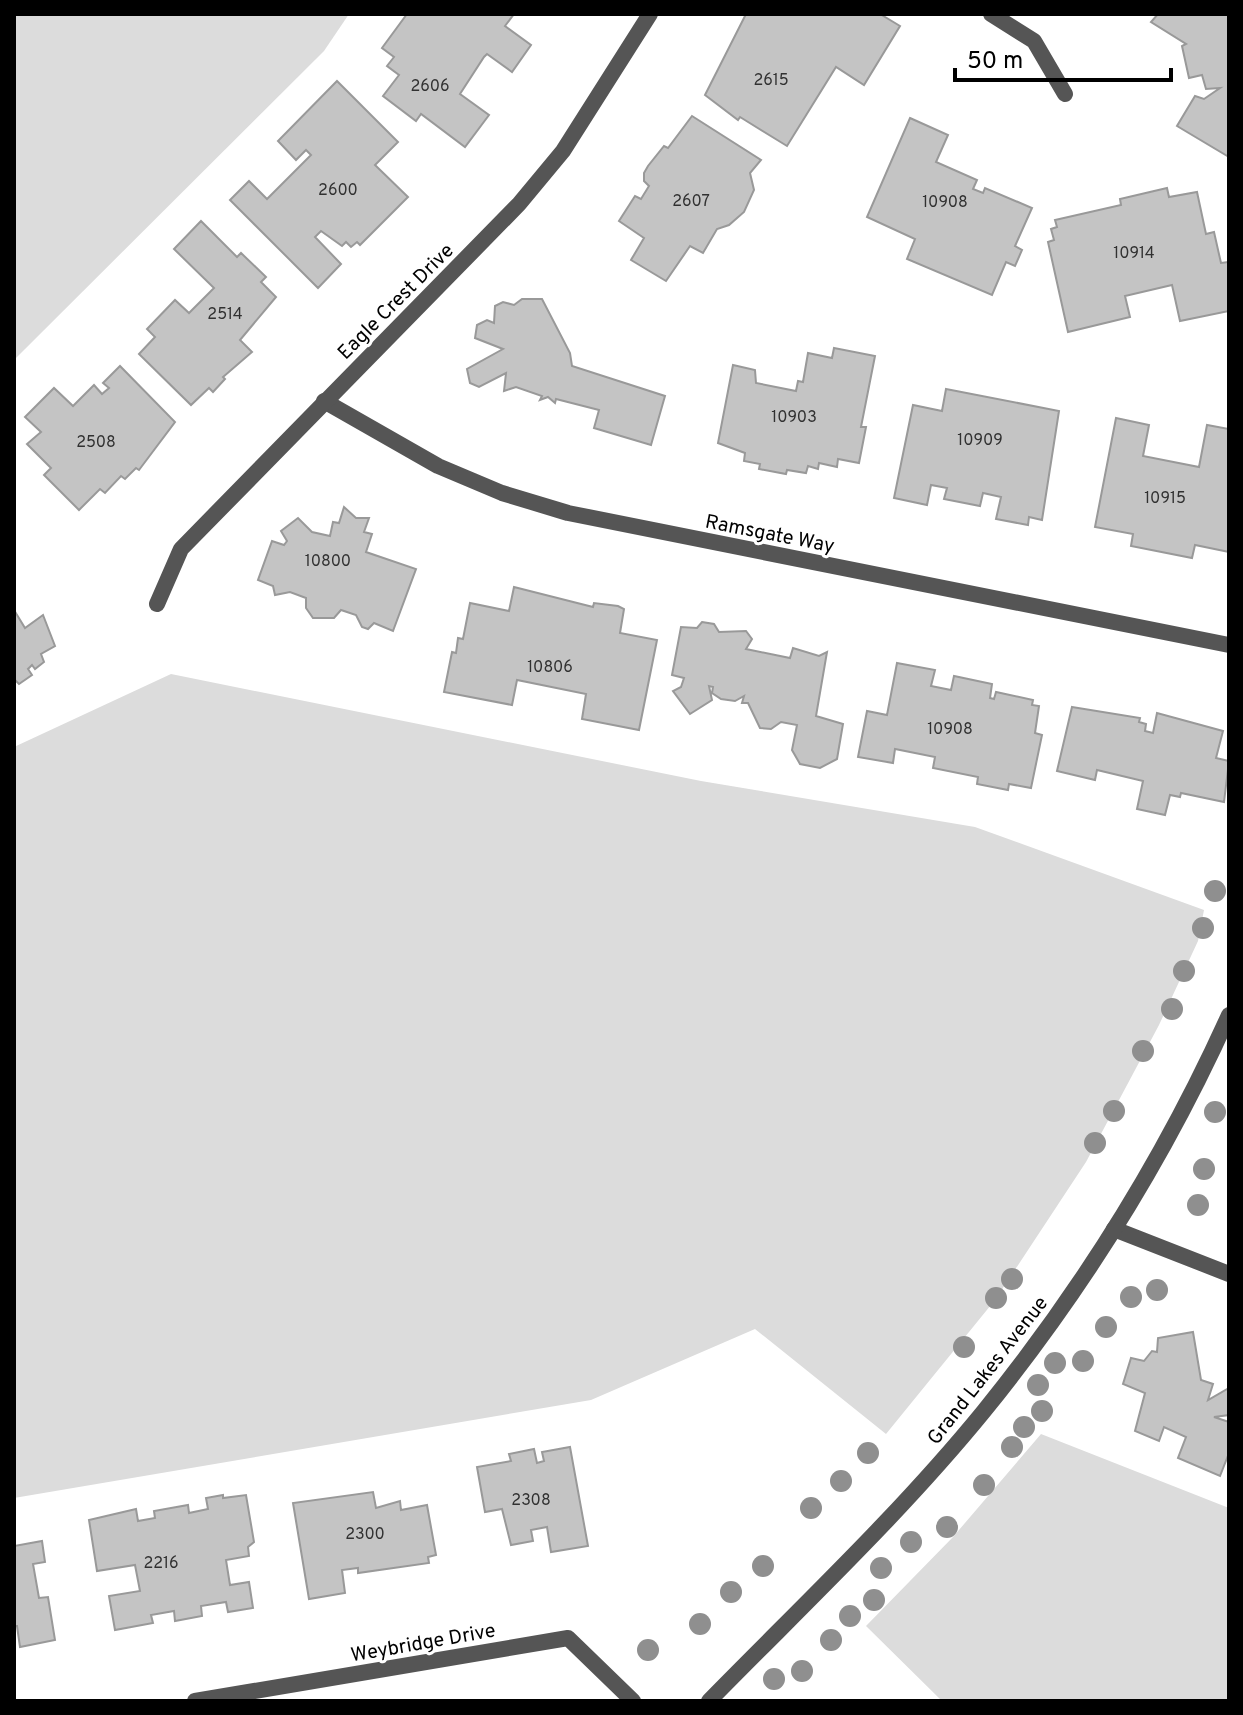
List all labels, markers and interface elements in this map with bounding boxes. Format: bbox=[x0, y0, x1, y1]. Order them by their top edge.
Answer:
scale bar bbox=[955, 32, 1171, 82]
text: 50 m bbox=[967, 47, 1023, 77]
house number: 2615 bbox=[753, 71, 789, 91]
house number: 2606 bbox=[410, 77, 450, 97]
house number: 2600 bbox=[318, 181, 358, 201]
house number: 2607 bbox=[672, 192, 710, 212]
house number: 10908 bbox=[922, 193, 968, 213]
street label: Eagle Crest Drive bbox=[333, 239, 460, 366]
house number: 10914 bbox=[1113, 244, 1155, 264]
house number: 2514 bbox=[207, 305, 243, 325]
house number: 10903 bbox=[771, 408, 817, 428]
house number: 10909 bbox=[957, 431, 1003, 451]
house number: 2508 bbox=[76, 433, 116, 453]
house number: 10915 bbox=[1144, 489, 1186, 509]
street label: Ramsgate Way bbox=[703, 510, 837, 560]
house number: 10800 bbox=[305, 552, 351, 572]
house number: 10806 bbox=[527, 658, 573, 678]
house number: 10908 bbox=[927, 720, 973, 740]
street label: Grand Lakes Avenue bbox=[922, 1292, 1055, 1451]
house number: 2308 bbox=[511, 1491, 551, 1511]
house number: 2300 bbox=[345, 1525, 385, 1545]
house number: 2216 bbox=[143, 1554, 179, 1574]
street label: Weybridge Drive bbox=[349, 1618, 498, 1669]

